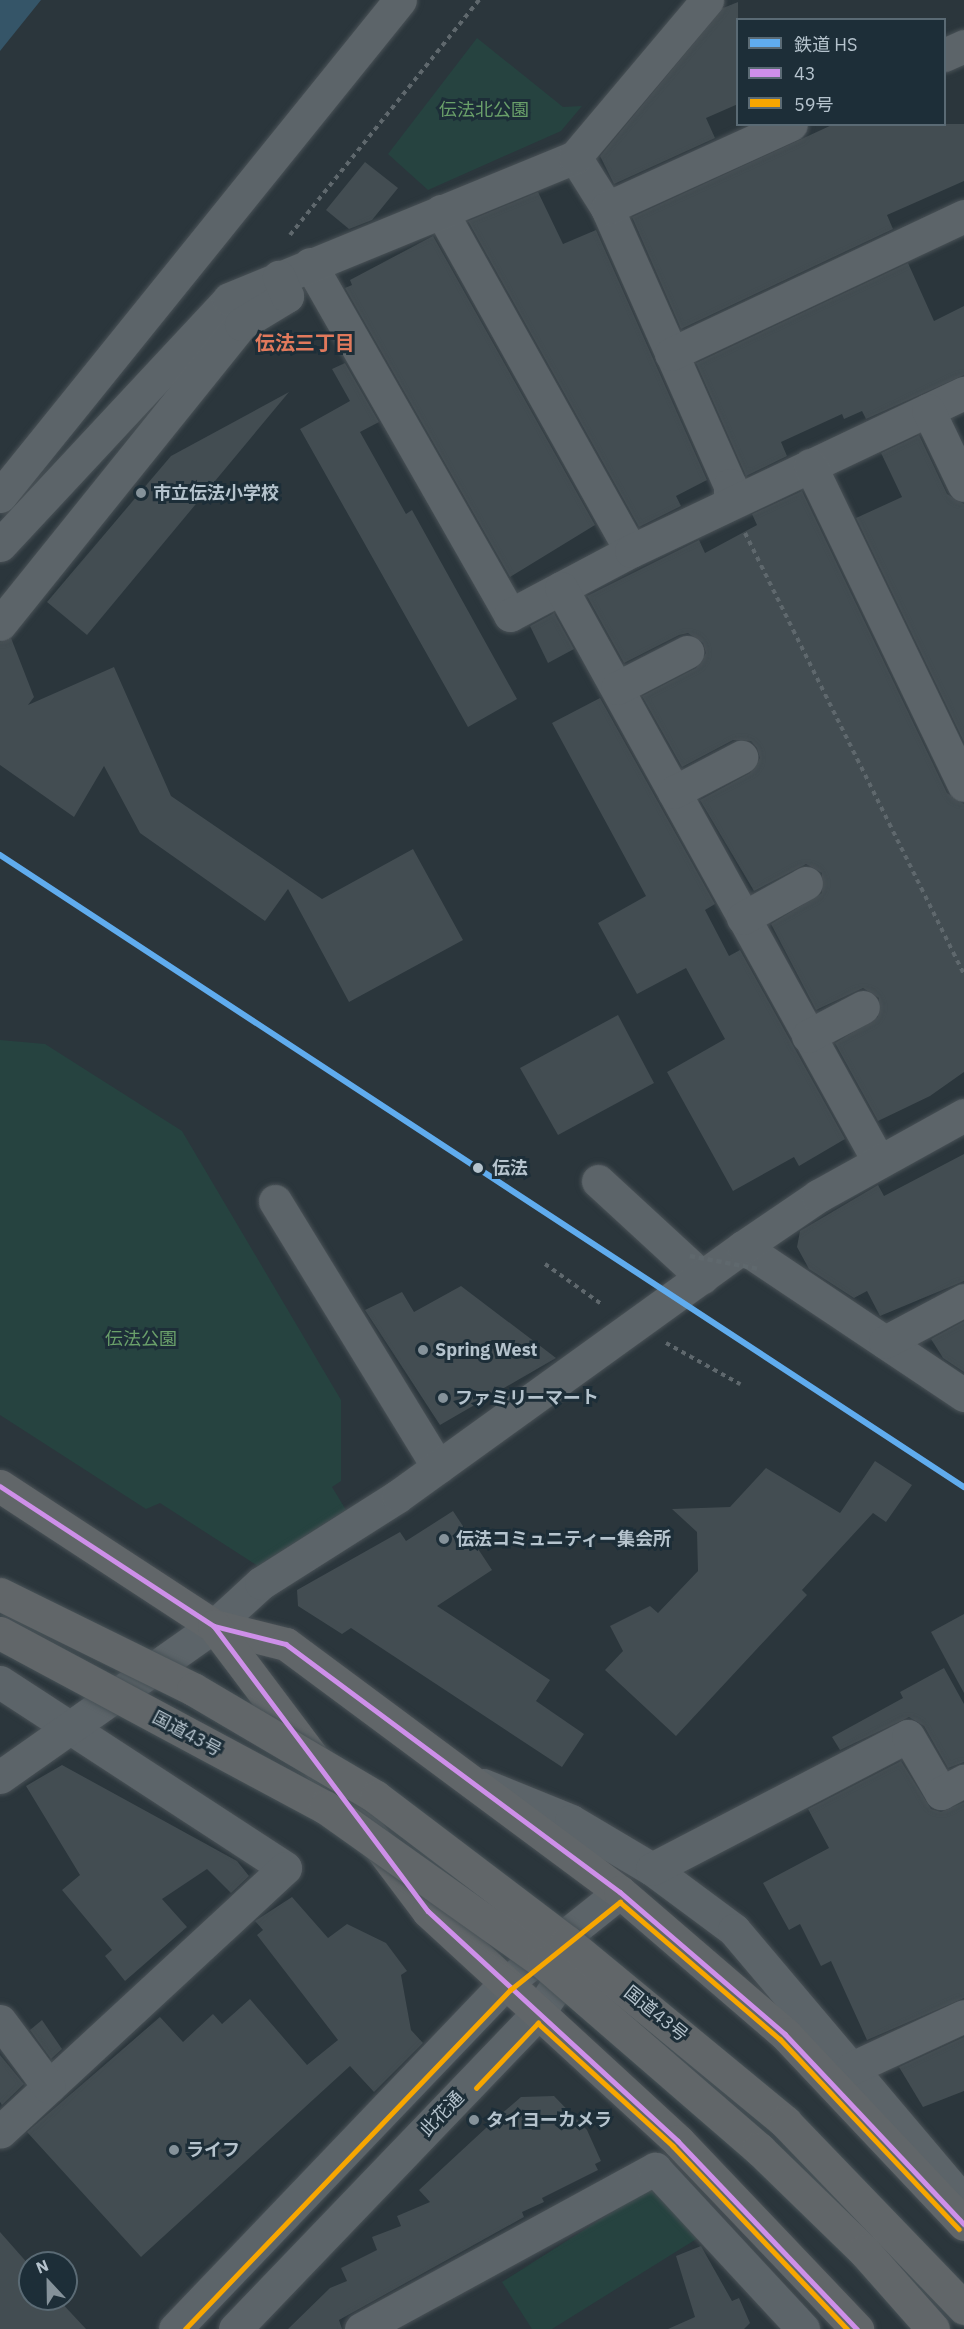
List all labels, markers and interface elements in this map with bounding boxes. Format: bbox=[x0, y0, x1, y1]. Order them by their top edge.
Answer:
legend bbox=[736, 18, 946, 126]
text: 鉄道 HS bbox=[794, 33, 857, 56]
text: 43 bbox=[794, 62, 816, 85]
text: 59号 bbox=[794, 93, 834, 116]
park label: 伝法北公園 bbox=[439, 99, 529, 121]
district label: 伝法三丁目 bbox=[255, 330, 355, 354]
place label: 市立伝法小学校 bbox=[153, 482, 279, 504]
marker: 市立伝法小学校 bbox=[134, 486, 148, 500]
place label: 伝法 bbox=[492, 1157, 528, 1179]
marker: 伝法 bbox=[469, 1159, 487, 1177]
park label: 伝法公園 bbox=[105, 1328, 177, 1350]
place label: Spring West bbox=[435, 1339, 538, 1361]
marker: Spring West bbox=[416, 1343, 430, 1357]
place label: ファミリーマート bbox=[455, 1387, 599, 1409]
marker: ファミリーマート bbox=[436, 1391, 450, 1405]
place label: 伝法コミュニティー集会所 bbox=[456, 1528, 672, 1550]
marker: 伝法コミュニティー集会所 bbox=[437, 1532, 451, 1546]
street label: 国道43号 bbox=[149, 1707, 225, 1761]
street label: 国道43号 bbox=[620, 1982, 692, 2046]
street label: 此花通 bbox=[415, 2087, 469, 2141]
place label: タイヨーカメラ bbox=[486, 2109, 612, 2131]
marker: タイヨーカメラ bbox=[467, 2113, 481, 2127]
place label: ライフ bbox=[186, 2139, 240, 2161]
marker: ライフ bbox=[167, 2143, 181, 2157]
north arrow bbox=[18, 2251, 78, 2311]
text: N bbox=[33, 2255, 51, 2278]

